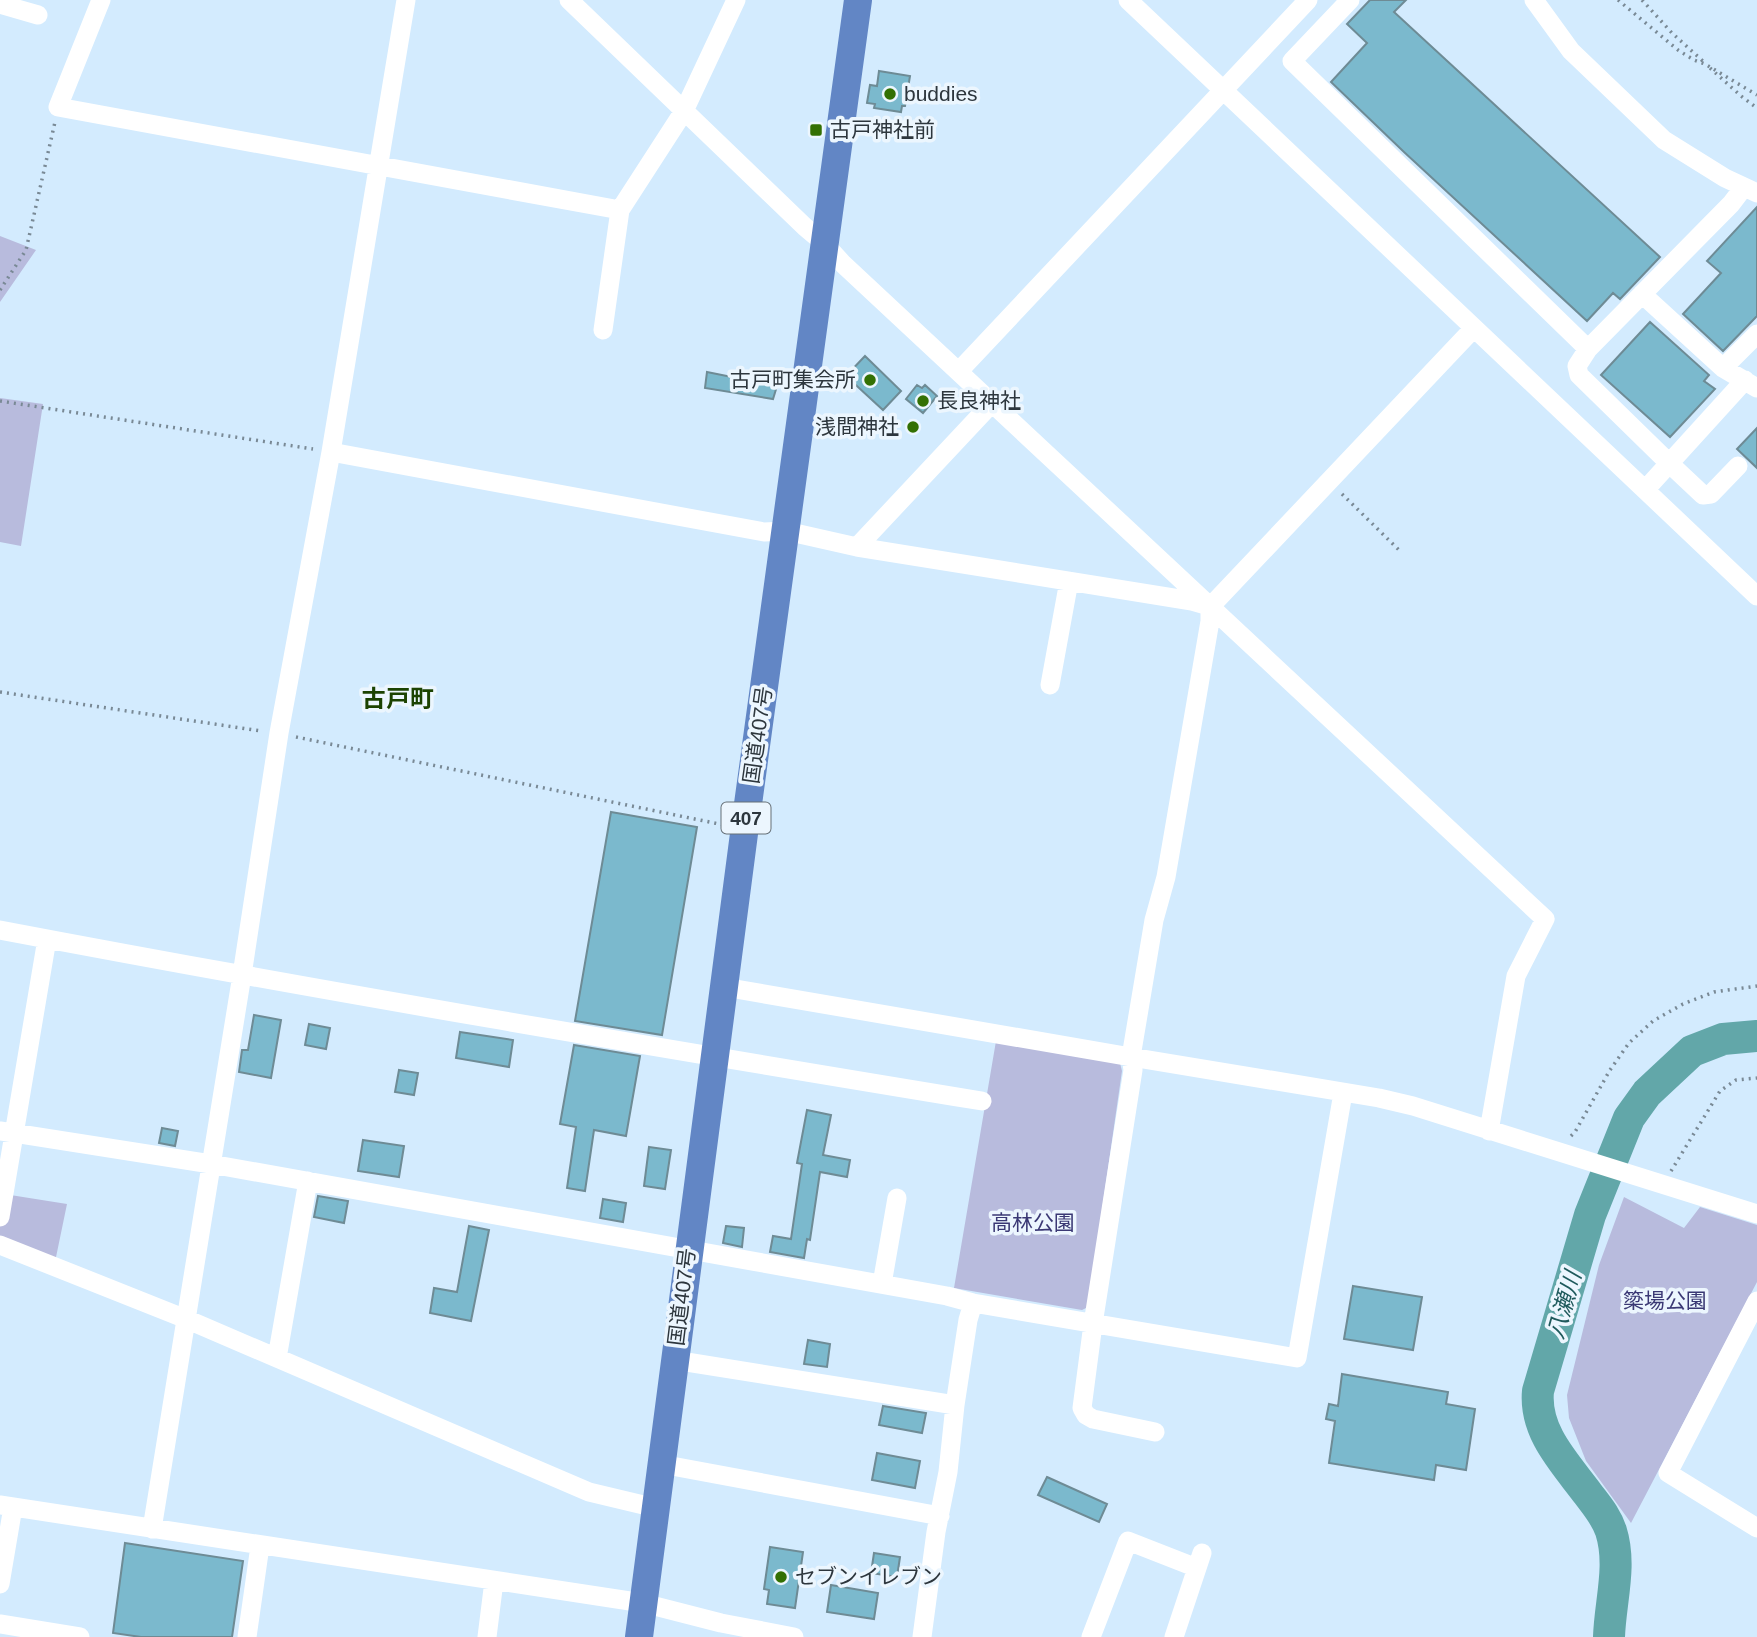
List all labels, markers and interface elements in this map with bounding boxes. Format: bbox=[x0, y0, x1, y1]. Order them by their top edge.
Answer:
place label: buddies bbox=[904, 82, 978, 105]
marker: buddies bbox=[882, 86, 898, 102]
place label: 古戸神社前 bbox=[830, 118, 935, 141]
marker: 古戸神社前 bbox=[808, 122, 824, 138]
place label: 古戸町集会所 bbox=[730, 368, 856, 391]
marker: 古戸町集会所 bbox=[862, 372, 878, 388]
place label: 長良神社 bbox=[937, 389, 1021, 412]
marker: 長良神社 bbox=[915, 393, 931, 409]
place label: 浅間神社 bbox=[815, 415, 899, 438]
marker: 浅間神社 bbox=[905, 419, 921, 435]
district label: 古戸町 bbox=[362, 685, 434, 712]
street label: 国道407号 bbox=[739, 685, 776, 785]
road number: 407 bbox=[722, 803, 770, 834]
park label: 高林公園 bbox=[991, 1211, 1075, 1234]
street label: 国道407号 bbox=[664, 1247, 699, 1347]
water label: 八瀬川 bbox=[1542, 1265, 1587, 1342]
park label: 簗場公園 bbox=[1623, 1289, 1707, 1312]
place label: セブンイレブン bbox=[795, 1565, 942, 1588]
marker: セブンイレブン bbox=[773, 1569, 789, 1585]

